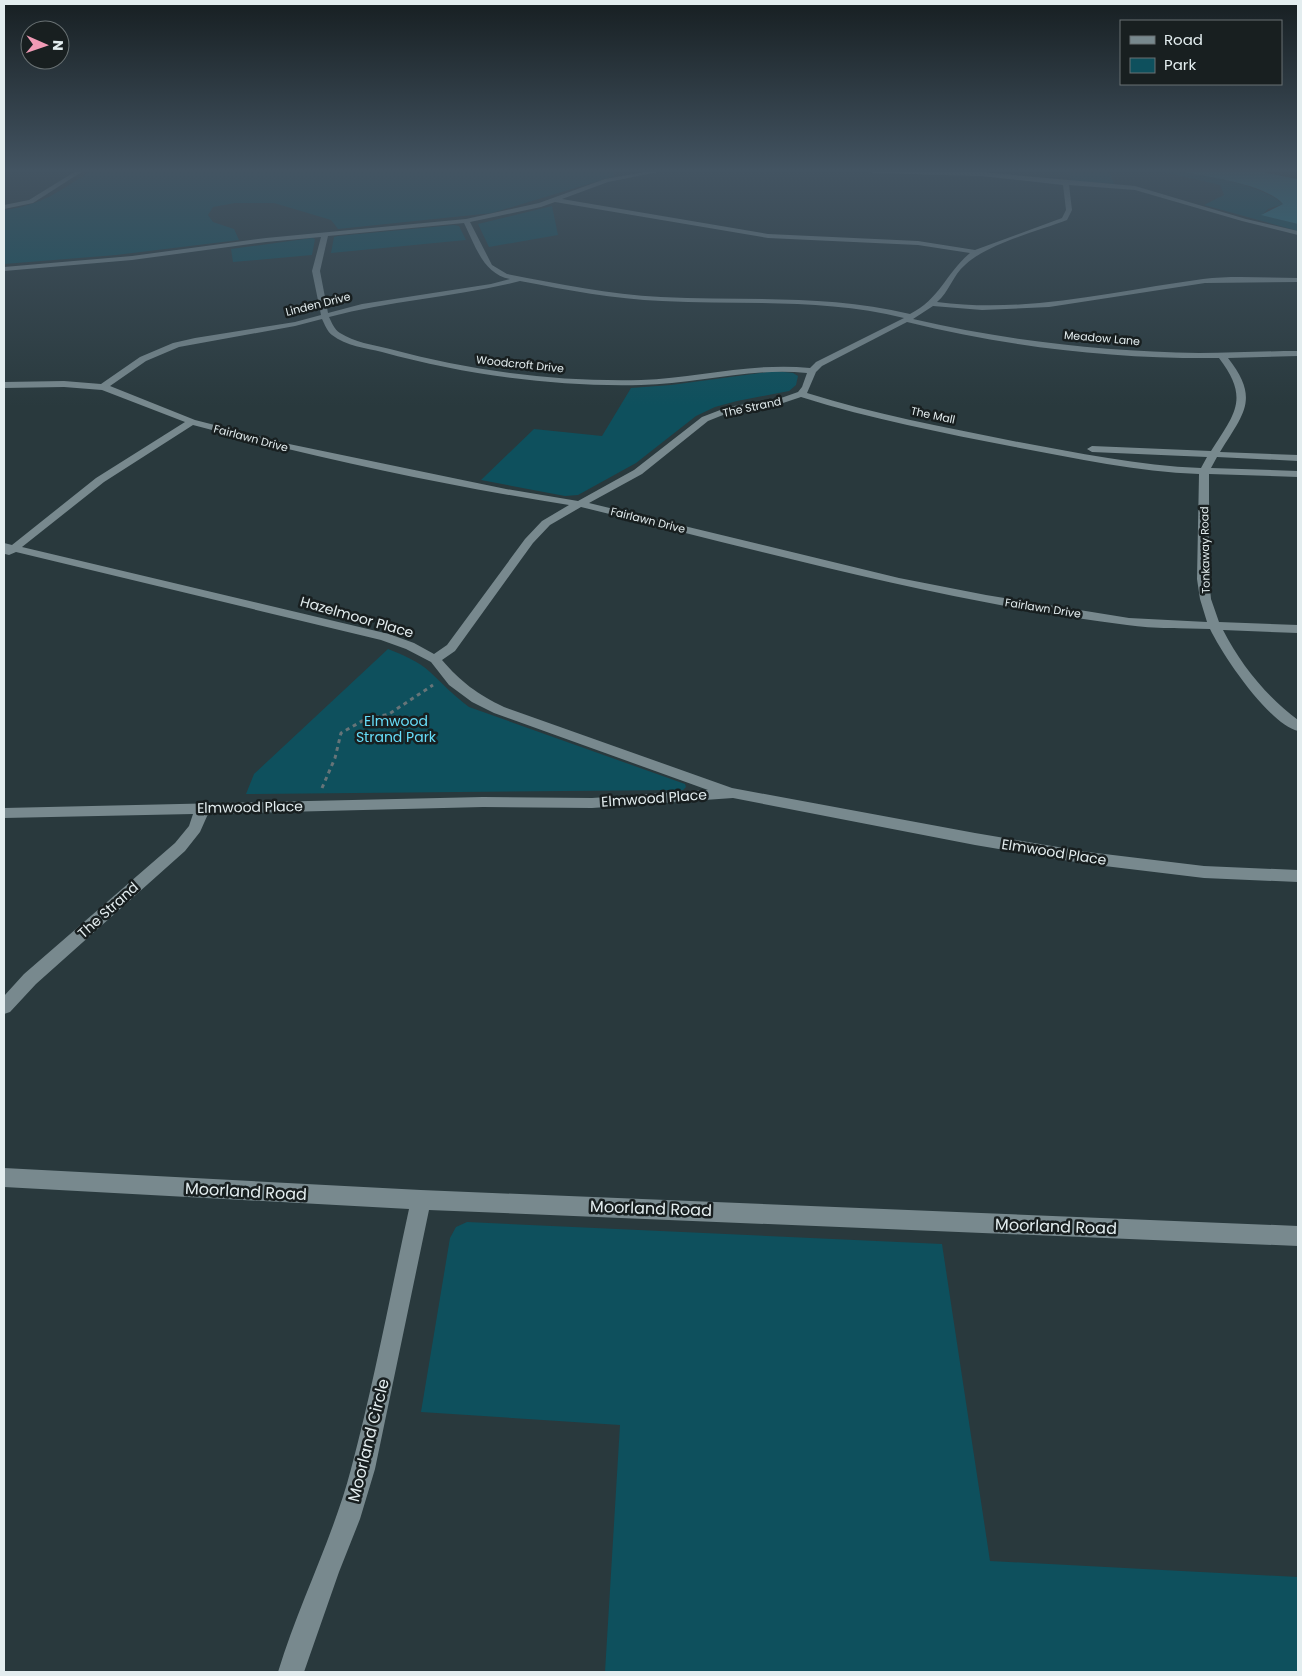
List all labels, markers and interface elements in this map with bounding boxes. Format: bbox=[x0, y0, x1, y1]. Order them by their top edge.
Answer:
north arrow bbox=[20, 20, 70, 70]
legend bbox=[1120, 20, 1282, 85]
text: Road bbox=[1164, 29, 1203, 50]
text: N bbox=[48, 40, 68, 51]
text: Park bbox=[1164, 54, 1196, 75]
street label: Linden Drive bbox=[284, 288, 352, 320]
street label: Meadow Lane bbox=[1063, 327, 1141, 349]
street label: Woodcroft Drive bbox=[475, 351, 565, 377]
street label: The Strand bbox=[721, 393, 783, 421]
street label: The Mall bbox=[909, 402, 957, 428]
street label: Fairlawn Drive bbox=[212, 420, 290, 456]
street label: Fairlawn Drive bbox=[609, 503, 687, 537]
street label: Tonkaway Road bbox=[1196, 506, 1214, 594]
street label: Hazelmoor Place bbox=[298, 591, 416, 643]
street label: Fairlawn Drive bbox=[1004, 594, 1082, 622]
park label: Elmwood Strand Park bbox=[356, 711, 437, 747]
street label: Elmwood Place bbox=[601, 784, 708, 812]
street label: Elmwood Place bbox=[197, 796, 303, 818]
street label: Elmwood Place bbox=[1000, 834, 1108, 870]
street label: The Strand bbox=[73, 877, 143, 943]
street label: Moorland Road bbox=[185, 1177, 307, 1206]
street label: Moorland Road bbox=[590, 1195, 712, 1222]
street label: Moorland Road bbox=[995, 1213, 1117, 1240]
street label: Moorland Circle bbox=[342, 1376, 395, 1504]

